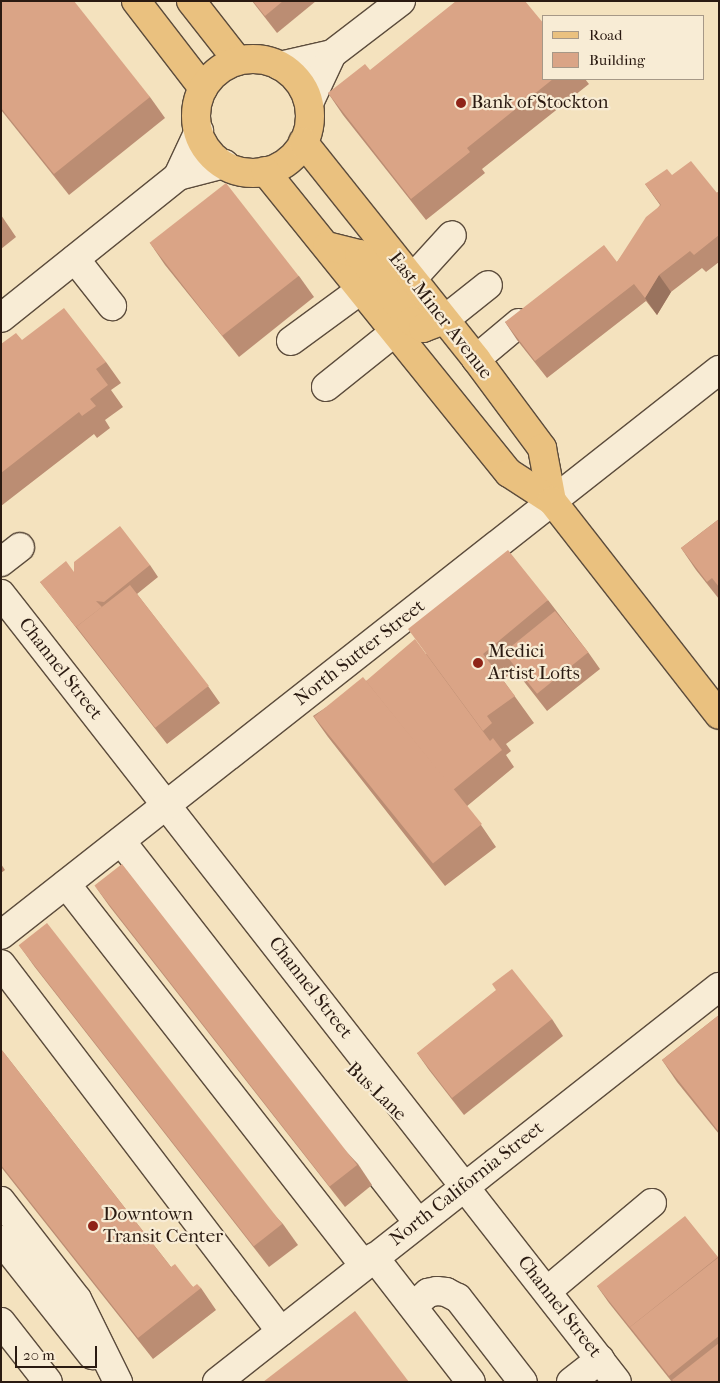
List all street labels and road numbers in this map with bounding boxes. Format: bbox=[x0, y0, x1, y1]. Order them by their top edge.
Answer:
street label: East Miner Avenue bbox=[383, 248, 497, 384]
street label: North Sutter Street bbox=[290, 595, 430, 711]
street label: Channel Street bbox=[13, 614, 107, 724]
street label: Channel Street bbox=[263, 933, 357, 1043]
street label: Bus Lane bbox=[341, 1058, 411, 1126]
street label: North California Street bbox=[386, 1117, 548, 1251]
street label: Channel Street bbox=[512, 1252, 606, 1362]

